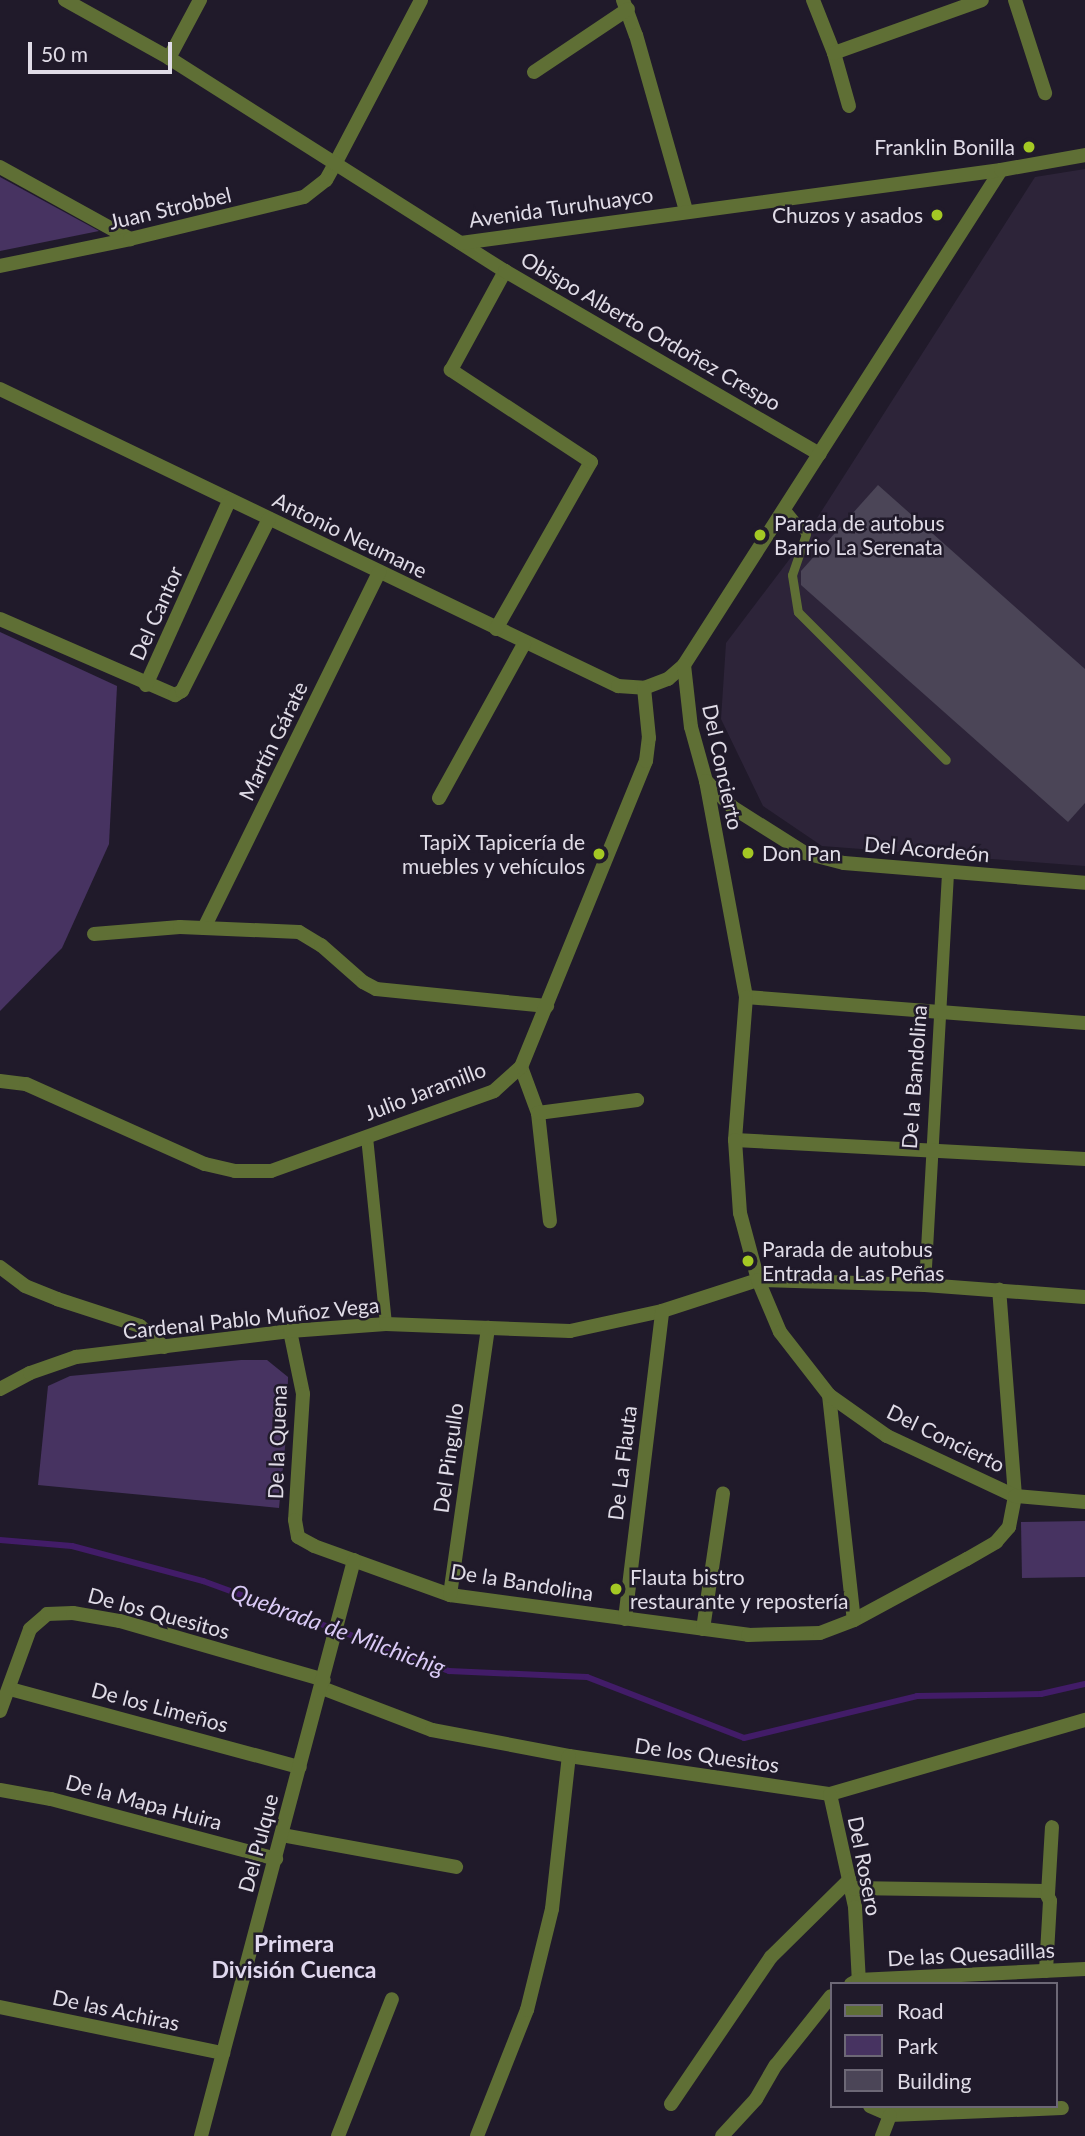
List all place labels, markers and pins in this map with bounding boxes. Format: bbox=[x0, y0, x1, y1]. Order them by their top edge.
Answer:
place label: Franklin Bonilla bbox=[874, 134, 1015, 160]
marker: Franklin Bonilla bbox=[1021, 139, 1037, 155]
place label: Chuzos y asados bbox=[771, 202, 923, 228]
marker: Chuzos y asados bbox=[929, 207, 945, 223]
place label: Parada de autobus Barrio La Serenata bbox=[774, 510, 945, 560]
marker: Parada de autobus Barrio La Serenata bbox=[752, 527, 768, 543]
place label: TapiX Tapicería de muebles y vehículos bbox=[400, 829, 585, 879]
place label: Don Pan bbox=[762, 840, 841, 866]
marker: Don Pan bbox=[740, 845, 756, 861]
marker: TapiX Tapicería de muebles y vehículos bbox=[591, 846, 607, 862]
place label: Parada de autobus Entrada a Las Peñas bbox=[762, 1236, 944, 1286]
marker: Parada de autobus Entrada a Las Peñas bbox=[740, 1253, 756, 1269]
place label: Flauta bistro restaurante y repostería bbox=[630, 1564, 849, 1614]
marker: Flauta bistro restaurante y repostería bbox=[608, 1581, 624, 1597]

